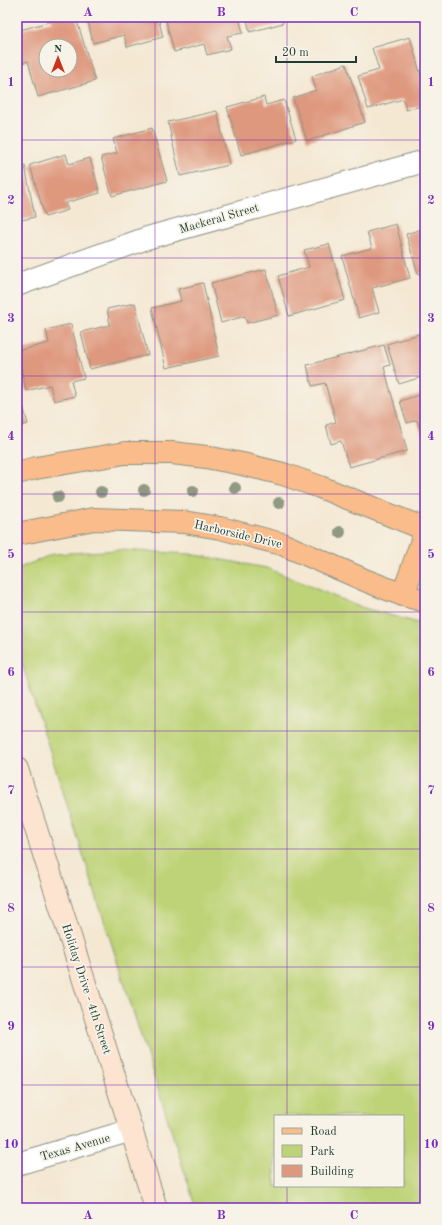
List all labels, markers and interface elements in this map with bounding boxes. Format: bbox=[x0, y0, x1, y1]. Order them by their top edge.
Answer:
text: A bbox=[83, 6, 93, 19]
text: B bbox=[216, 6, 226, 19]
text: C bbox=[350, 6, 358, 19]
north arrow bbox=[38, 38, 78, 78]
scale bar bbox=[276, 38, 356, 64]
text: N bbox=[54, 44, 63, 55]
text: 20 m bbox=[282, 47, 309, 59]
text: 1 bbox=[7, 76, 15, 89]
text: 1 bbox=[427, 76, 435, 89]
text: 2 bbox=[7, 194, 15, 207]
text: 2 bbox=[427, 194, 435, 207]
street label: Mackeral Street bbox=[178, 202, 260, 236]
text: 3 bbox=[7, 312, 15, 325]
text: 3 bbox=[427, 312, 435, 325]
text: 4 bbox=[7, 430, 15, 443]
text: 4 bbox=[427, 430, 435, 443]
street label: Harborside Drive bbox=[193, 519, 283, 551]
text: 5 bbox=[7, 548, 15, 561]
text: 5 bbox=[427, 548, 435, 561]
text: 6 bbox=[7, 666, 15, 679]
text: 6 bbox=[427, 666, 435, 679]
text: 7 bbox=[7, 784, 15, 797]
text: 7 bbox=[427, 784, 435, 797]
text: 8 bbox=[7, 902, 15, 915]
text: 8 bbox=[427, 902, 435, 915]
street label: Holiday Drive - 4th Street bbox=[59, 923, 113, 1056]
text: 9 bbox=[7, 1020, 15, 1033]
text: 9 bbox=[427, 1020, 435, 1033]
legend bbox=[274, 1115, 404, 1187]
text: Road bbox=[310, 1126, 337, 1138]
street label: Texas Avenue bbox=[39, 1132, 112, 1164]
text: 10 bbox=[3, 1138, 19, 1151]
text: 10 bbox=[423, 1138, 439, 1151]
text: Park bbox=[310, 1146, 335, 1158]
text: Building bbox=[310, 1166, 354, 1178]
text: A bbox=[83, 1209, 93, 1222]
text: B bbox=[216, 1209, 226, 1222]
text: C bbox=[350, 1209, 358, 1222]

